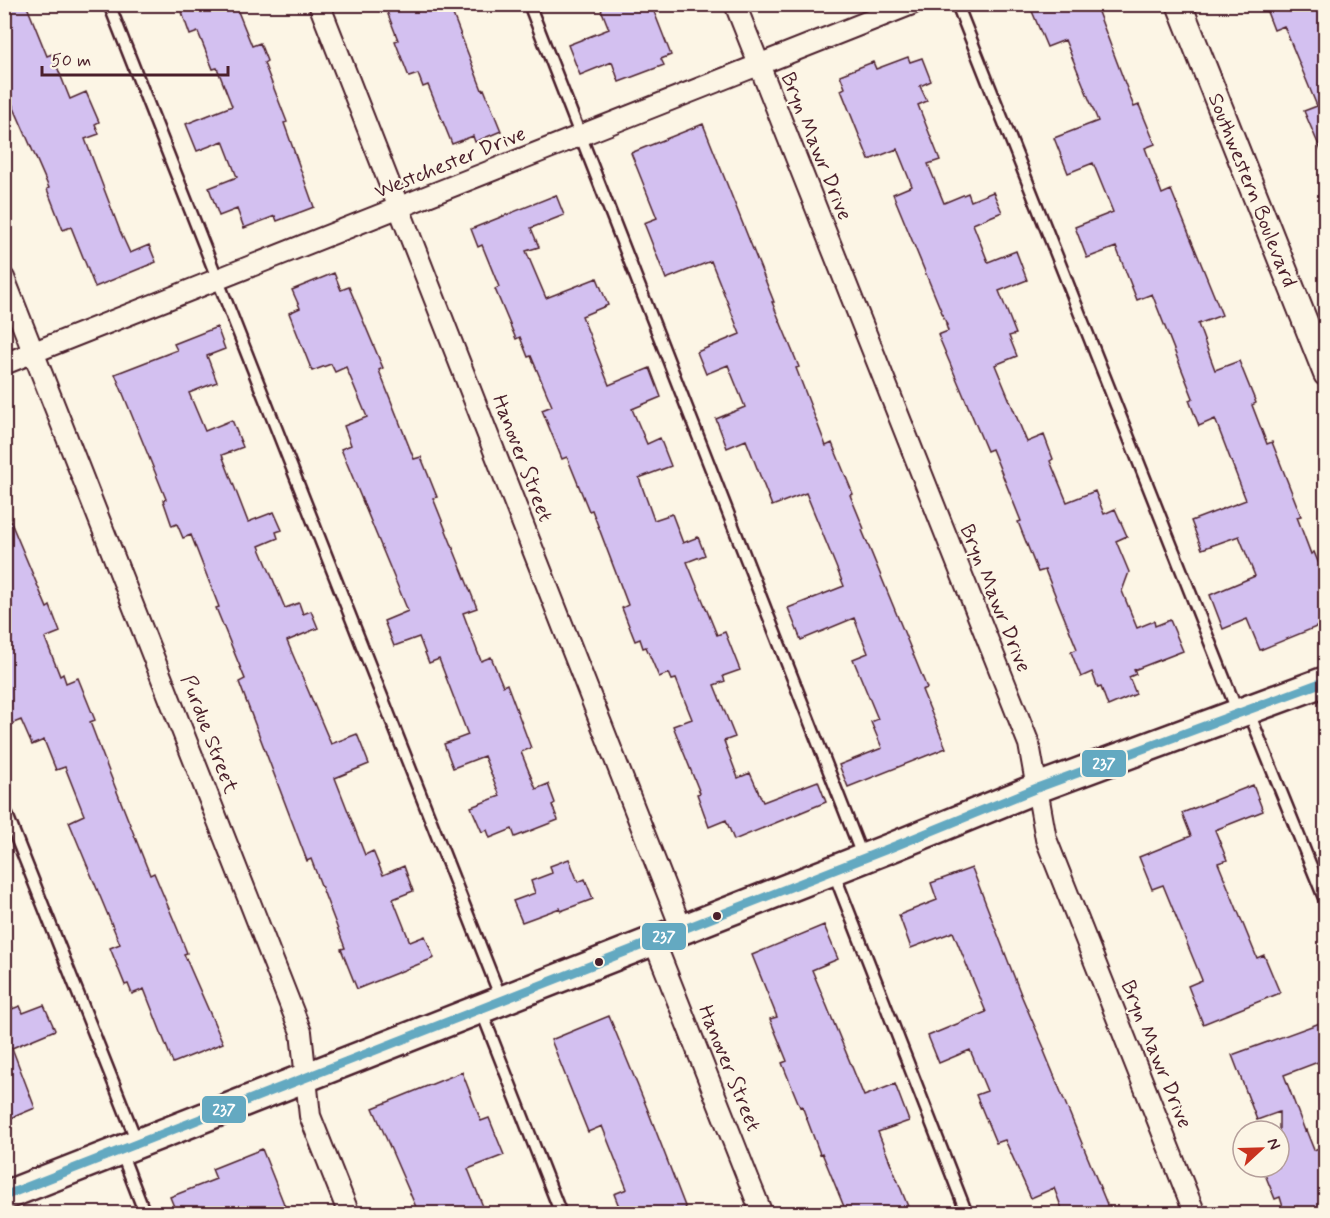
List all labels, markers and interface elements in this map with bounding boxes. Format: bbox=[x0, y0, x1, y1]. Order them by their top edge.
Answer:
scale bar bbox=[42, 39, 228, 77]
text: 50 m bbox=[51, 49, 91, 73]
street label: Bryn Mawr Drive bbox=[774, 68, 859, 225]
street label: Southwestern Boulevard bbox=[1201, 89, 1303, 291]
street label: Westchester Drive bbox=[371, 120, 530, 206]
street label: Hanover Street bbox=[485, 391, 559, 526]
street label: Bryn Mawr Drive bbox=[953, 520, 1038, 677]
street label: Purdue Street bbox=[174, 671, 245, 798]
line badge: 237 bbox=[1081, 749, 1127, 778]
text: 237 bbox=[1092, 754, 1116, 775]
unlabelled marker bbox=[711, 910, 723, 922]
line badge: 237 bbox=[641, 922, 687, 951]
text: 237 bbox=[652, 927, 676, 948]
unlabelled marker bbox=[593, 956, 605, 968]
street label: Bryn Mawr Drive bbox=[1114, 976, 1199, 1133]
street label: Hanover Street bbox=[691, 1001, 767, 1136]
line badge: 237 bbox=[201, 1095, 247, 1124]
text: 237 bbox=[212, 1100, 236, 1121]
north arrow bbox=[1231, 1119, 1291, 1179]
text: N bbox=[1262, 1135, 1285, 1153]

